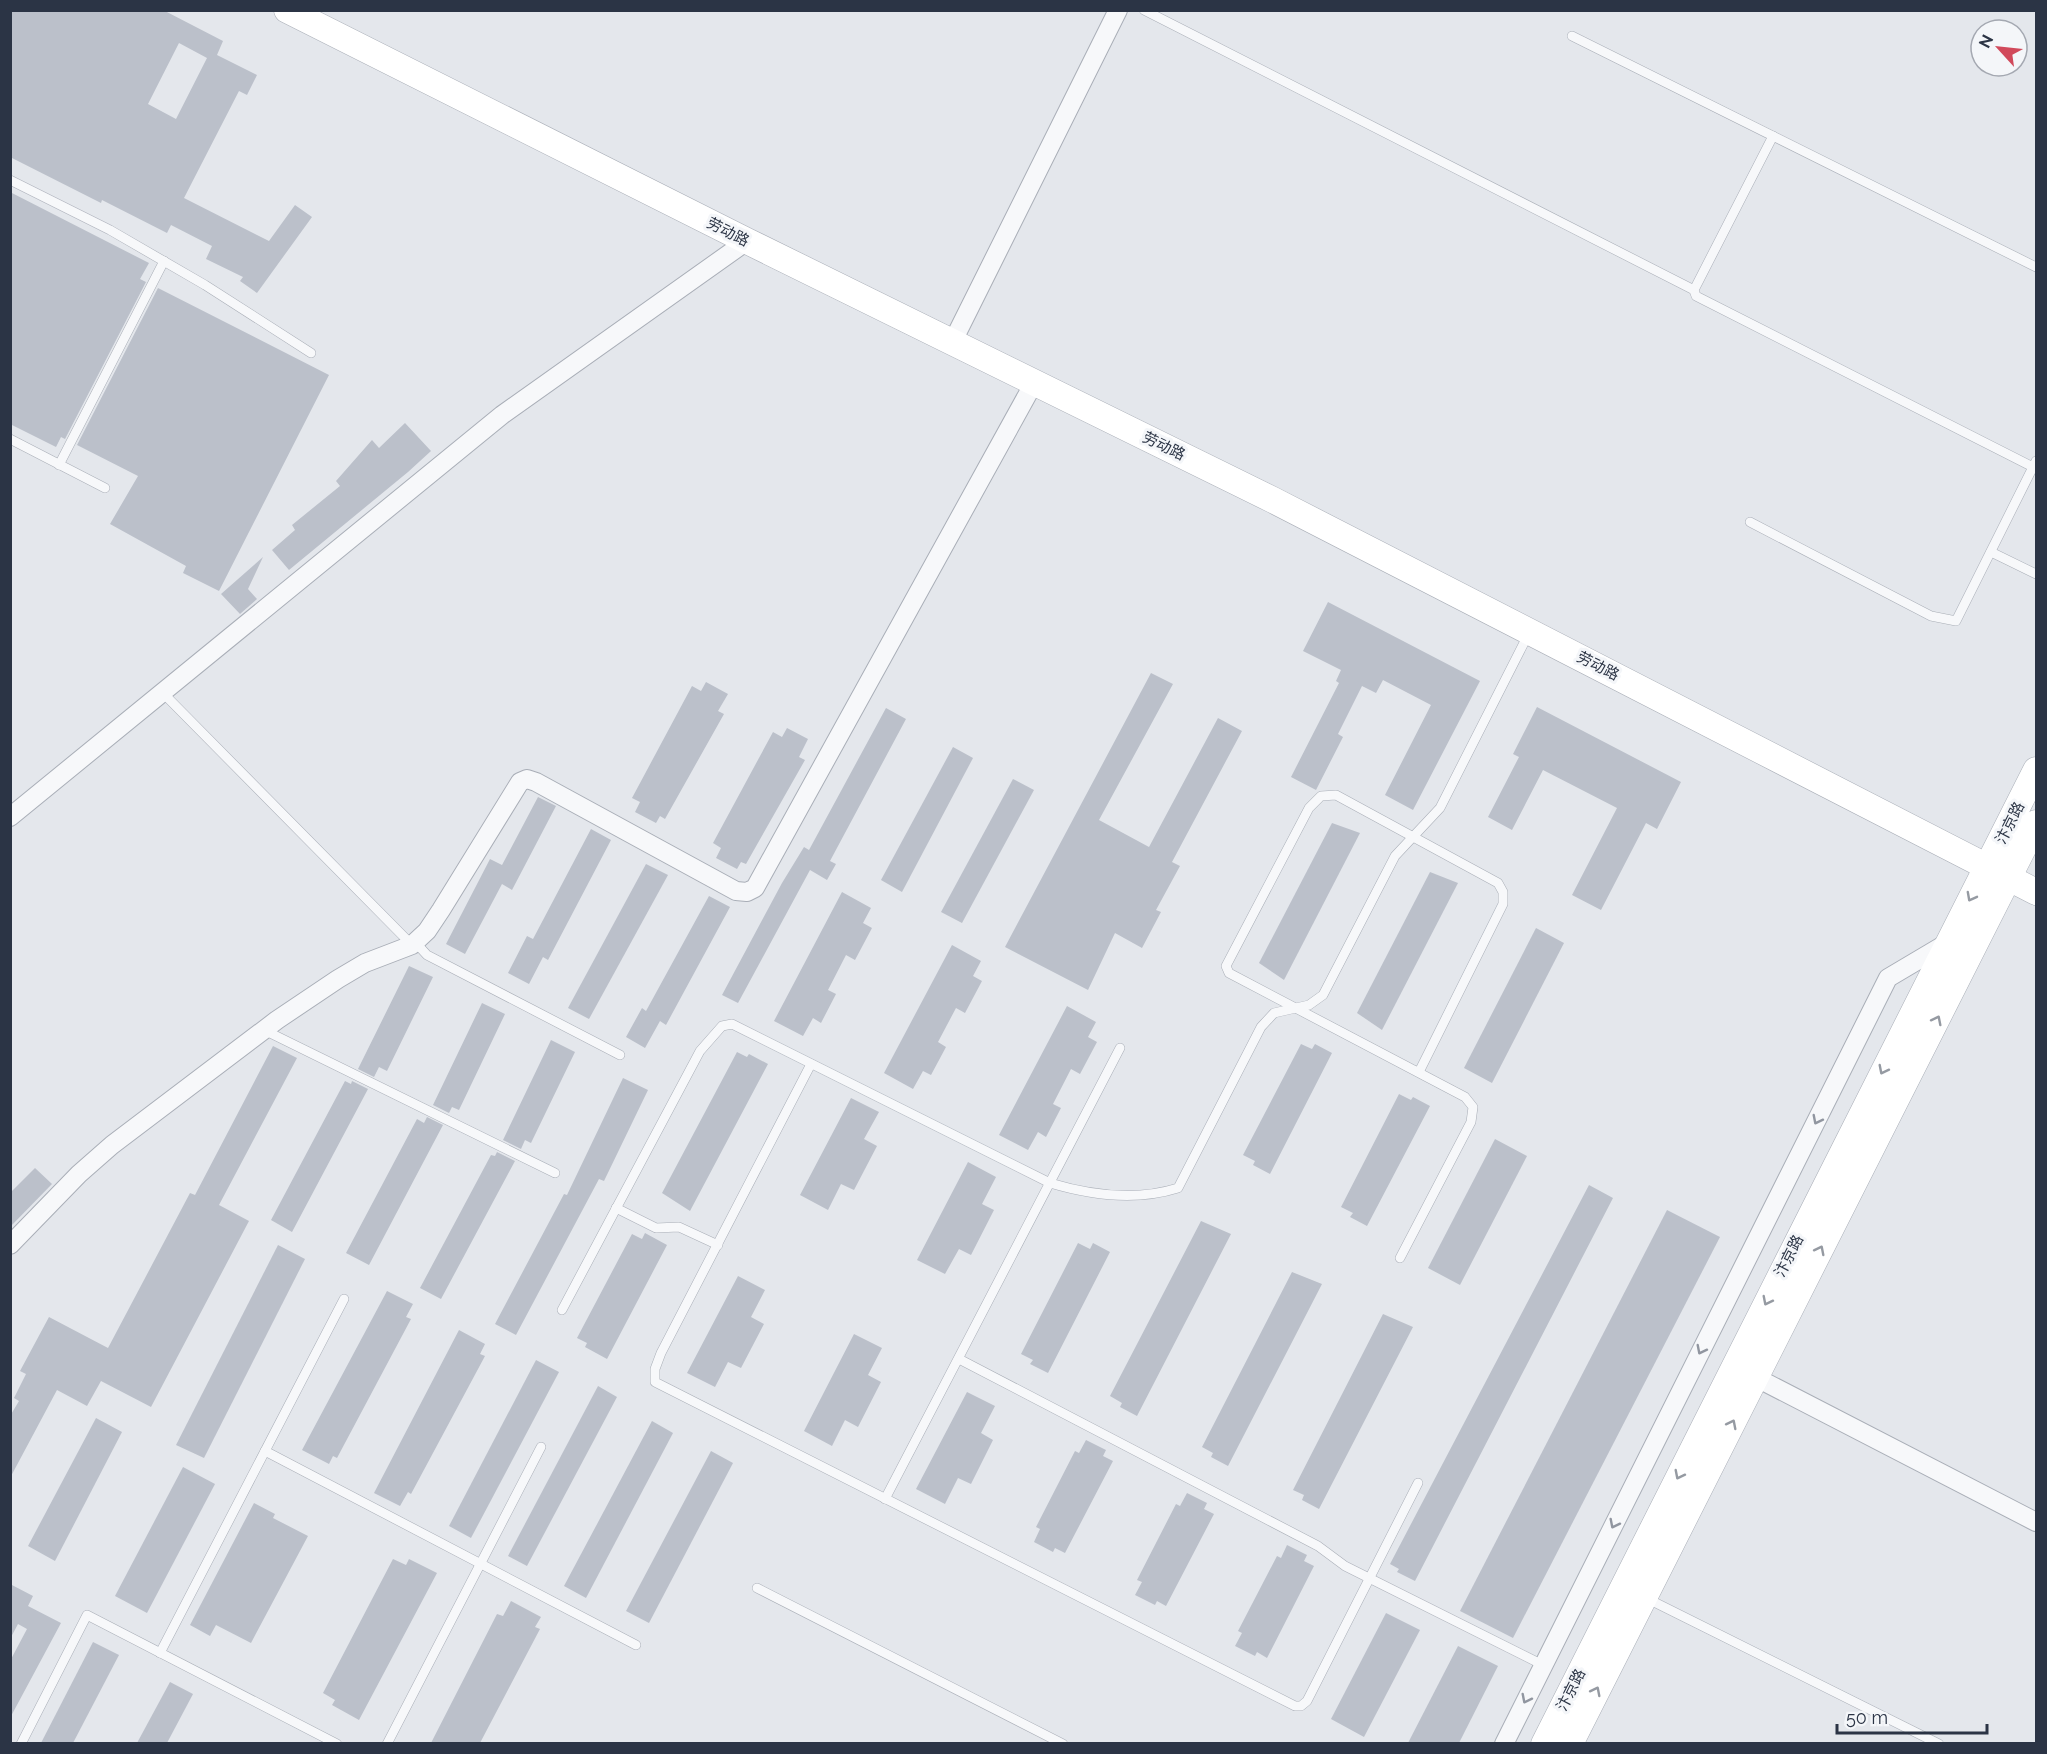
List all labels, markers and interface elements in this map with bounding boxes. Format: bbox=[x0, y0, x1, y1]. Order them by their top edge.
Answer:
north arrow bbox=[1969, 18, 2029, 78]
text: N bbox=[1975, 32, 1997, 51]
street label: 劳动路 bbox=[704, 214, 752, 250]
street label: 劳动路 bbox=[1140, 428, 1188, 464]
street label: 劳动路 bbox=[1574, 648, 1622, 684]
street label: 汴京路 bbox=[1992, 799, 2028, 847]
one-way arrow bbox=[1967, 891, 1979, 902]
one-way arrow bbox=[1930, 1015, 1941, 1026]
one-way arrow bbox=[1879, 1064, 1890, 1075]
one-way arrow bbox=[1813, 1113, 1824, 1124]
street label: 汴京路 bbox=[1771, 1232, 1807, 1280]
one-way arrow bbox=[1813, 1245, 1824, 1256]
one-way arrow bbox=[1763, 1295, 1774, 1305]
one-way arrow bbox=[1697, 1344, 1709, 1355]
one-way arrow bbox=[1725, 1419, 1736, 1430]
one-way arrow bbox=[1675, 1469, 1687, 1480]
one-way arrow bbox=[1610, 1518, 1621, 1529]
street label: 汴京路 bbox=[1553, 1666, 1589, 1714]
one-way arrow bbox=[1589, 1687, 1601, 1698]
one-way arrow bbox=[1522, 1692, 1534, 1703]
scale bar bbox=[1837, 1697, 1987, 1735]
text: 50 m bbox=[1846, 1707, 1888, 1728]

